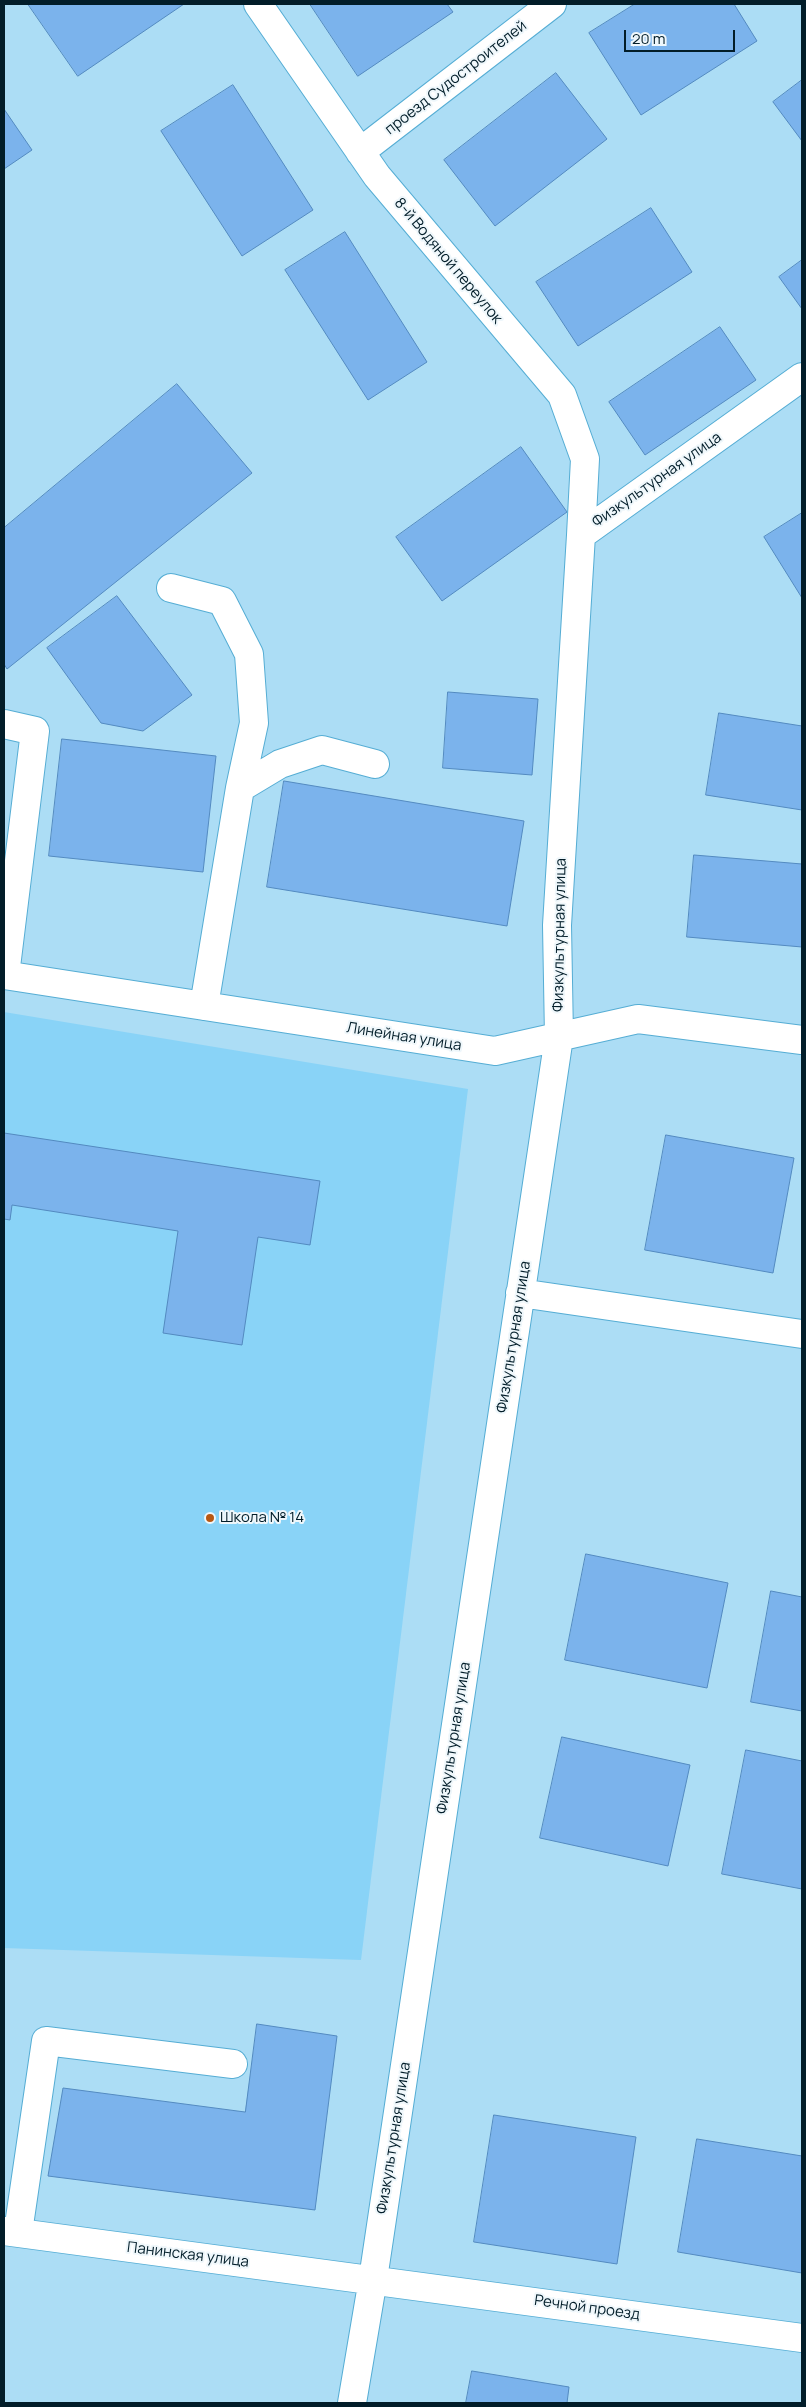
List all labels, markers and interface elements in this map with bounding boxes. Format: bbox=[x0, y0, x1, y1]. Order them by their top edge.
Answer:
street label: проезд Судостроителей bbox=[382, 17, 530, 139]
scale bar bbox=[626, 20, 737, 52]
text: 20 m bbox=[632, 28, 665, 49]
street label: 8-й Водяной переулок bbox=[390, 195, 506, 327]
street label: Физкультурная улица bbox=[589, 429, 725, 531]
street label: Физкультурная улица bbox=[550, 858, 570, 1012]
street label: Линейная улица bbox=[345, 1019, 463, 1055]
street label: Физкультурная улица bbox=[493, 1260, 535, 1414]
place label: Школа № 14 bbox=[220, 1509, 304, 1527]
marker: Школа № 14 bbox=[204, 1512, 216, 1524]
street label: Физкультурная улица bbox=[433, 1661, 475, 1815]
street label: Физкультурная улица bbox=[373, 2061, 415, 2215]
street label: Панинская улица bbox=[126, 2239, 250, 2271]
street label: Речной проезд bbox=[533, 2292, 641, 2324]

